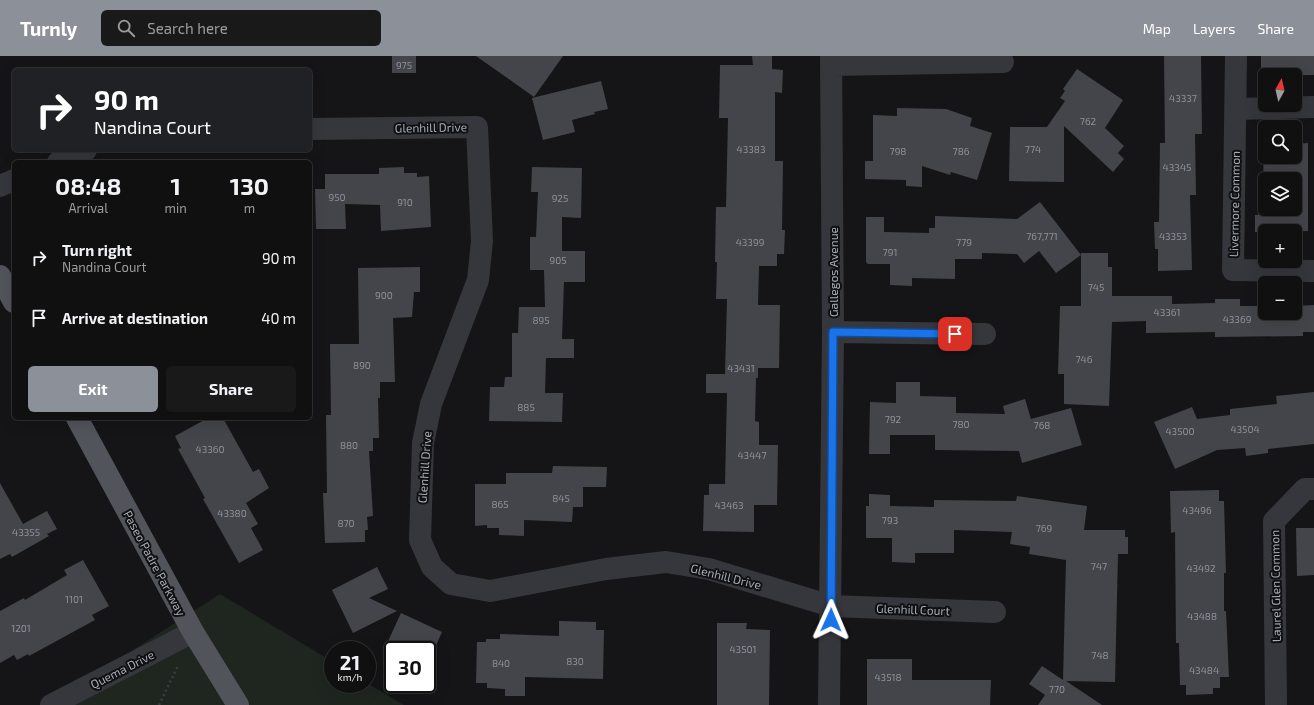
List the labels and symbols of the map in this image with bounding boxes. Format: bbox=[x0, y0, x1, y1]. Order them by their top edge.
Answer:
house number: 975 bbox=[396, 59, 412, 71]
north arrow bbox=[1258, 68, 1302, 112]
house number: 43337 bbox=[1169, 92, 1197, 104]
house number: 762 bbox=[1080, 115, 1097, 127]
street label: Glenhill Drive bbox=[395, 119, 467, 135]
house number: 43383 bbox=[737, 143, 765, 155]
house number: 774 bbox=[1025, 143, 1041, 155]
house number: 798 bbox=[890, 145, 906, 157]
house number: 786 bbox=[953, 145, 970, 157]
street label: Livermore Common bbox=[1226, 151, 1242, 257]
house number: 43345 bbox=[1163, 161, 1191, 173]
house number: 950 bbox=[328, 191, 346, 203]
house number: 925 bbox=[552, 192, 568, 204]
house number: 910 bbox=[397, 196, 413, 208]
street label: Gallegos Avenue bbox=[826, 227, 840, 317]
house number: 767,771 bbox=[1026, 230, 1058, 242]
house number: 43353 bbox=[1159, 230, 1187, 242]
house number: 43399 bbox=[736, 236, 765, 248]
house number: 779 bbox=[956, 236, 972, 248]
house number: 791 bbox=[883, 246, 897, 258]
house number: 905 bbox=[549, 254, 567, 266]
house number: 745 bbox=[1088, 281, 1104, 293]
house number: 900 bbox=[375, 289, 393, 301]
house number: 43361 bbox=[1154, 306, 1180, 318]
house number: 43369 bbox=[1223, 313, 1252, 325]
house number: 895 bbox=[532, 314, 550, 326]
pin bbox=[938, 317, 972, 351]
house number: 746 bbox=[1076, 353, 1093, 365]
house number: 890 bbox=[353, 359, 371, 371]
house number: 43431 bbox=[727, 362, 755, 374]
house number: 885 bbox=[517, 401, 535, 413]
house number: 792 bbox=[885, 413, 902, 425]
house number: 780 bbox=[952, 418, 970, 430]
house number: 768 bbox=[1034, 419, 1050, 431]
house number: 43504 bbox=[1230, 423, 1260, 435]
house number: 43500 bbox=[1165, 425, 1195, 437]
street label: Glenhill Drive bbox=[414, 430, 434, 504]
house number: 880 bbox=[340, 439, 358, 451]
house number: 43360 bbox=[195, 443, 225, 455]
house number: 43447 bbox=[737, 449, 767, 461]
house number: 845 bbox=[552, 492, 570, 504]
house number: 865 bbox=[491, 498, 509, 510]
house number: 43463 bbox=[714, 499, 744, 511]
house number: 43496 bbox=[1182, 504, 1212, 516]
house number: 43380 bbox=[217, 507, 247, 519]
street label: Paseo Padre Parkway bbox=[121, 508, 189, 619]
house number: 793 bbox=[882, 514, 898, 526]
house number: 870 bbox=[337, 517, 355, 529]
house number: 769 bbox=[1036, 522, 1053, 534]
house number: 43355 bbox=[12, 526, 40, 538]
street label: Laurel Glen Common bbox=[1267, 530, 1283, 642]
street label: Glenhill Drive bbox=[689, 560, 763, 592]
house number: 747 bbox=[1091, 560, 1107, 572]
house number: 43492 bbox=[1186, 562, 1216, 574]
house number: 1101 bbox=[65, 593, 83, 605]
position arrow bbox=[810, 599, 852, 641]
street label: Glenhill Court bbox=[876, 601, 951, 617]
house number: 43488 bbox=[1187, 610, 1217, 622]
house number: 1201 bbox=[11, 622, 31, 634]
speed limit sign: 30 bbox=[384, 641, 436, 693]
house number: 43501 bbox=[729, 643, 757, 655]
street label: Quema Drive bbox=[88, 647, 157, 692]
house number: 748 bbox=[1091, 649, 1109, 661]
house number: 830 bbox=[566, 655, 584, 667]
house number: 840 bbox=[492, 657, 510, 669]
house number: 43484 bbox=[1189, 664, 1219, 676]
house number: 43518 bbox=[874, 671, 902, 683]
house number: 770 bbox=[1049, 683, 1065, 695]

